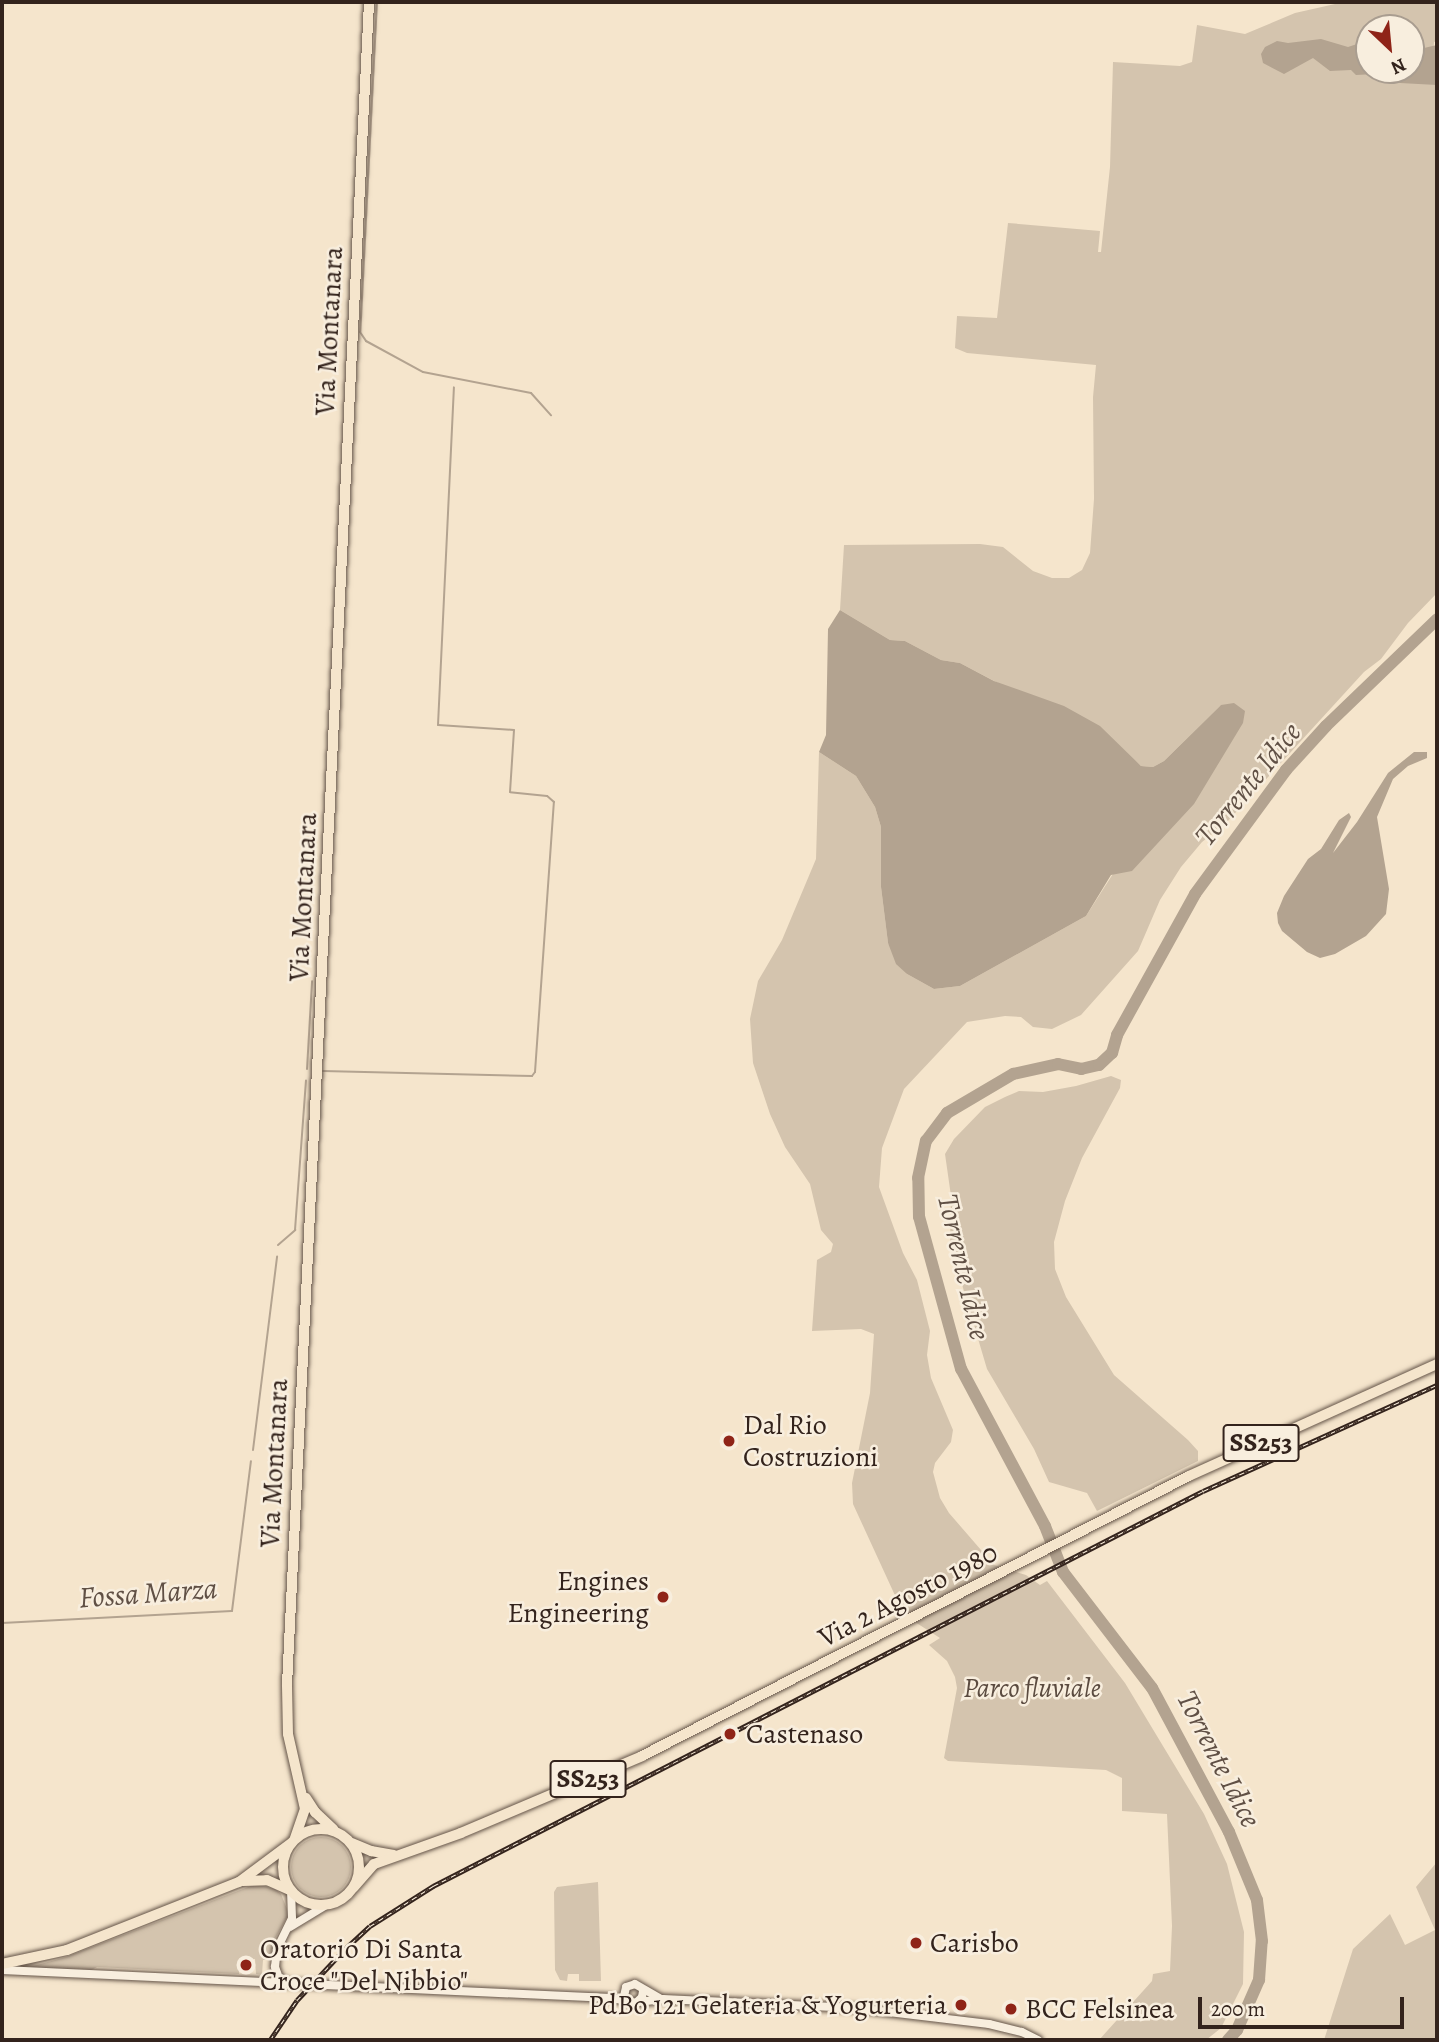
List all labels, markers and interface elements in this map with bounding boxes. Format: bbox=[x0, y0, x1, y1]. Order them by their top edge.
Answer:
north arrow bbox=[1355, 14, 1425, 84]
text: N bbox=[1386, 51, 1410, 81]
street label: Via Montanara bbox=[308, 246, 350, 416]
water label: Torrente Idice bbox=[1187, 715, 1309, 853]
street label: Via Montanara bbox=[282, 812, 324, 982]
water label: Torrente Idice bbox=[930, 1191, 998, 1343]
street label: Via Montanara bbox=[253, 1378, 295, 1548]
place label: Dal Rio Costruzioni bbox=[743, 1408, 878, 1474]
road number: SS253 bbox=[1222, 1420, 1300, 1466]
marker: Dal Rio Costruzioni bbox=[721, 1433, 737, 1449]
street label: Via 2 Agosto 1980 bbox=[813, 1535, 1003, 1655]
place label: Engines Engineering bbox=[508, 1564, 649, 1630]
water label: Fossa Marza bbox=[78, 1570, 218, 1616]
marker: Engines Engineering bbox=[655, 1589, 671, 1605]
park label: Parco fluviale bbox=[963, 1671, 1101, 1705]
water label: Torrente Idice bbox=[1169, 1685, 1269, 1833]
place label: Castenaso bbox=[746, 1717, 863, 1751]
marker: Castenaso bbox=[720, 1724, 740, 1744]
road number: SS253 bbox=[550, 1756, 626, 1801]
place label: Carisbo bbox=[930, 1926, 1019, 1960]
place label: Oratorio Di Santa Croce "Del Nibbio" bbox=[260, 1932, 469, 1998]
marker: Carisbo bbox=[908, 1935, 924, 1951]
marker: Oratorio Di Santa Croce "Del Nibbio" bbox=[238, 1957, 254, 1973]
scale bar bbox=[1201, 1982, 1408, 2026]
place label: PdBo 121 Gelateria & Yogurteria bbox=[588, 1988, 947, 2022]
place label: BCC Felsinea bbox=[1025, 1992, 1175, 2026]
text: 200 m bbox=[1211, 1995, 1265, 2023]
marker: PdBo 121 Gelateria & Yogurteria bbox=[953, 1997, 969, 2013]
marker: BCC Felsinea bbox=[1003, 2001, 1019, 2017]

